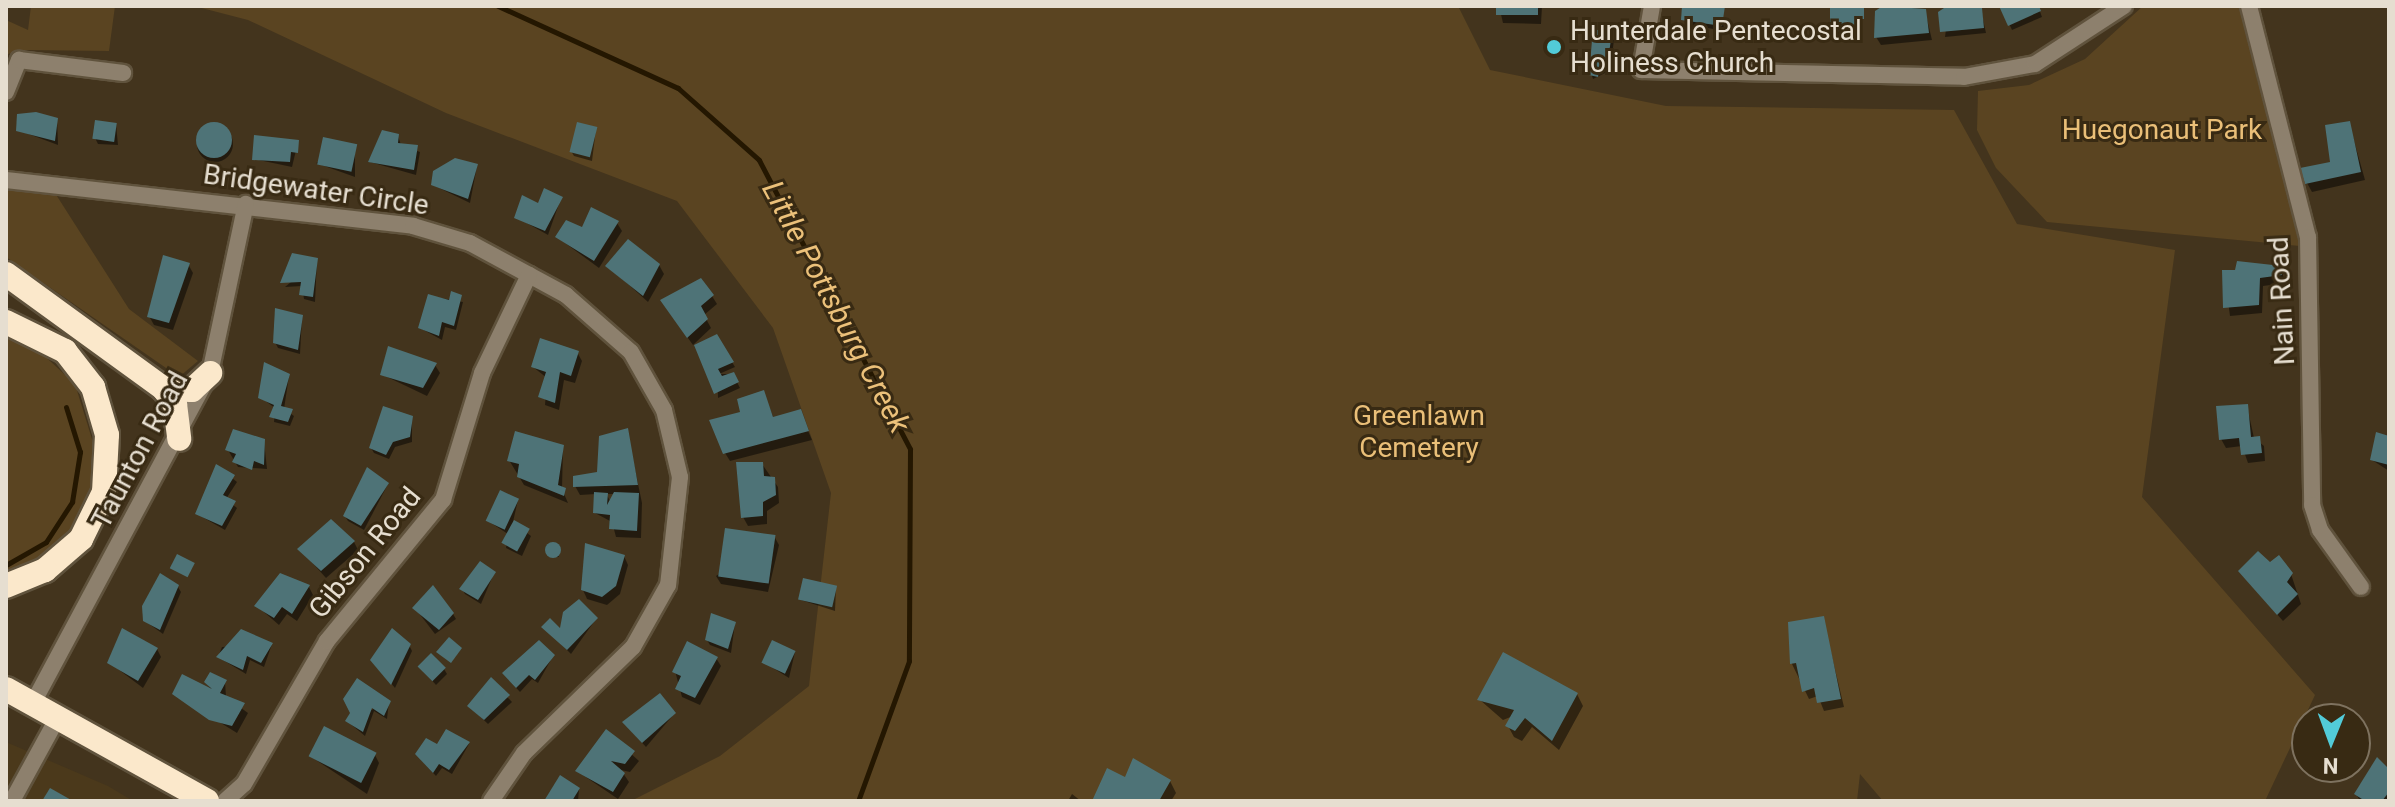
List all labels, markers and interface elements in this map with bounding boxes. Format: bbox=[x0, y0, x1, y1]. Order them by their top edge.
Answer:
place label: Hunterdale Pentecostal Holiness Church bbox=[1570, 14, 1862, 80]
marker: Hunterdale Pentecostal Holiness Church bbox=[1545, 38, 1563, 56]
park label: Huegonaut Park bbox=[2062, 113, 2262, 147]
street label: Bridgewater Circle bbox=[201, 158, 431, 222]
water label: Little Pottsburg Creek bbox=[754, 175, 918, 439]
street label: Nain Road bbox=[2262, 236, 2302, 366]
street label: Taunton Road bbox=[85, 366, 195, 534]
park label: Greenlawn Cemetery bbox=[1353, 399, 1485, 465]
street label: Gibson Road bbox=[302, 481, 428, 625]
north arrow bbox=[2291, 703, 2371, 783]
text: N bbox=[2323, 753, 2339, 778]

